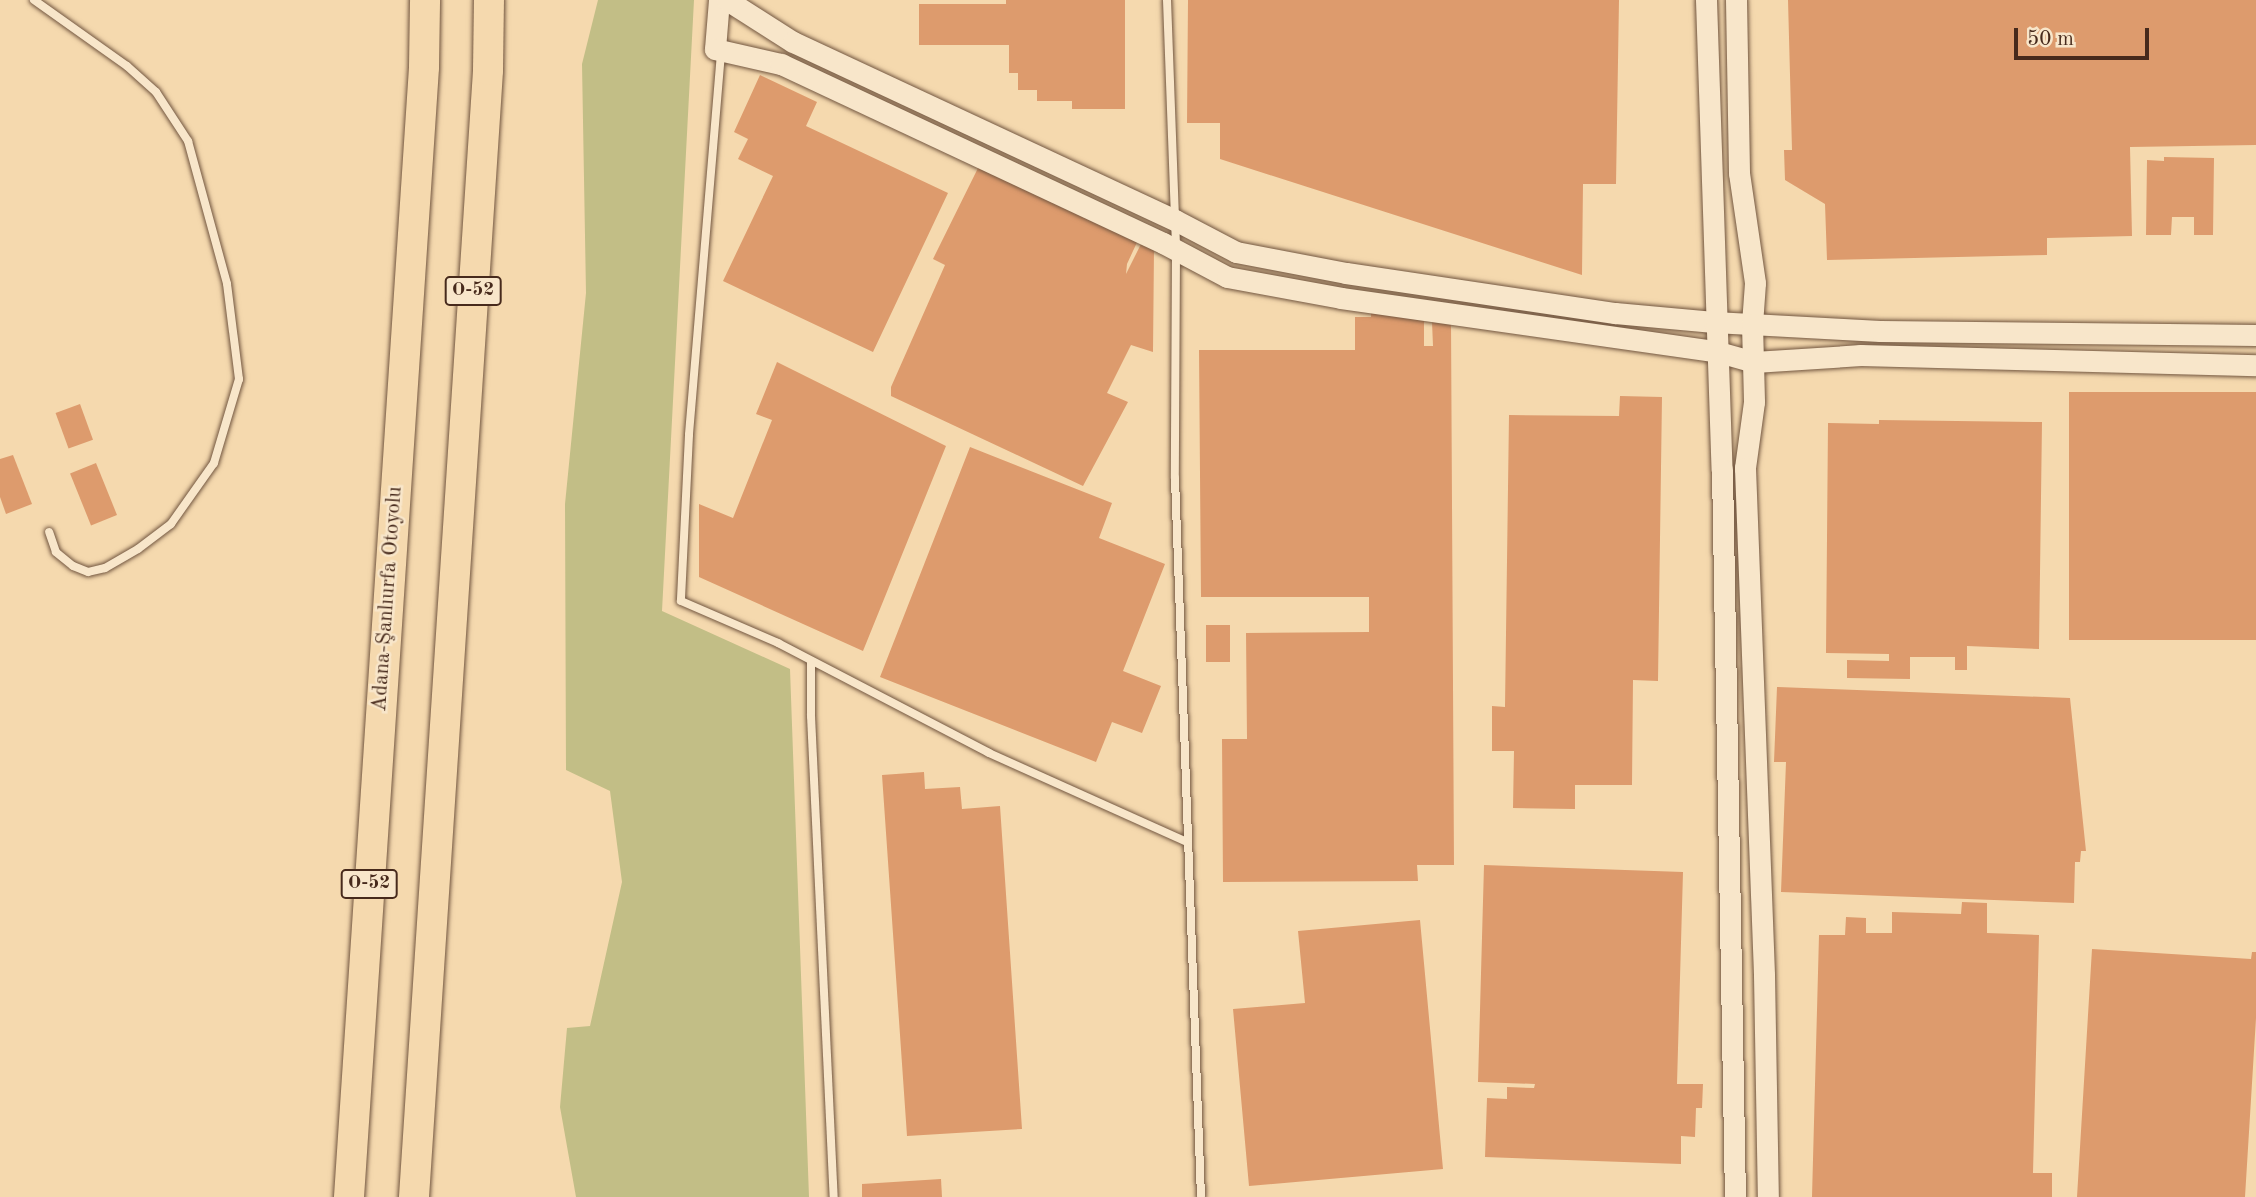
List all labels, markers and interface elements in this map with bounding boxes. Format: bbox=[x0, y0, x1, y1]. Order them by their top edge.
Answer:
scale bar bbox=[2018, 14, 2153, 58]
text: 50 m bbox=[2027, 29, 2074, 50]
road number: O-52 bbox=[443, 276, 503, 306]
street label: Adana-Şanlıurfa Otoyolu bbox=[368, 485, 408, 713]
road number: O-52 bbox=[339, 869, 399, 900]

